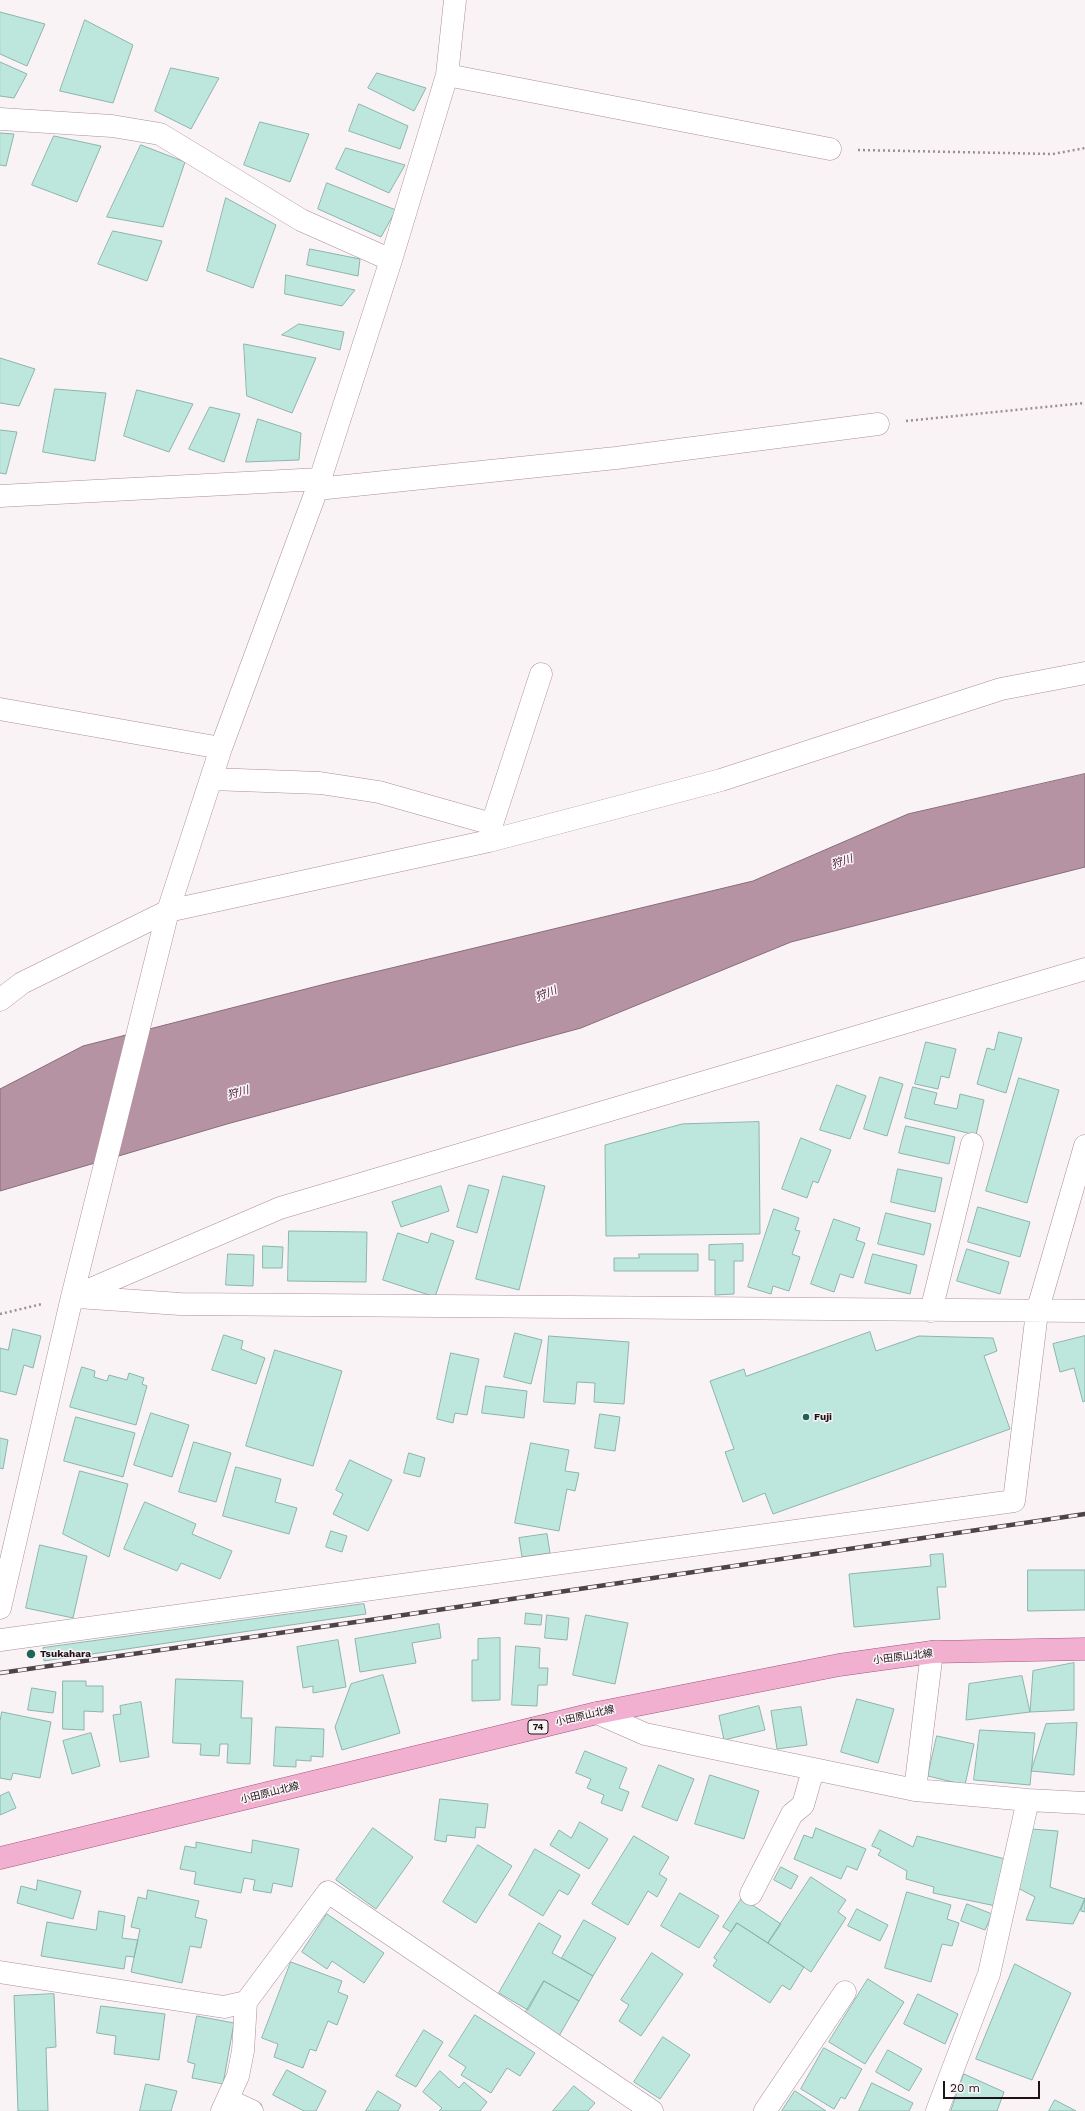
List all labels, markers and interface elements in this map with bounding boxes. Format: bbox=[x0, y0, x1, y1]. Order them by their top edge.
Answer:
water label: 狩川 bbox=[829, 852, 855, 872]
water label: 狩川 bbox=[533, 984, 559, 1004]
water label: 狩川 bbox=[226, 1084, 250, 1102]
place label: Fuji bbox=[814, 1411, 832, 1423]
marker: Fuji bbox=[801, 1412, 811, 1422]
street label: 小田原山北線 bbox=[872, 1647, 934, 1667]
marker: Tsukahara bbox=[25, 1648, 37, 1660]
place label: Tsukahara bbox=[40, 1648, 91, 1660]
street label: 小田原山北線 bbox=[554, 1703, 616, 1729]
road number: 74 bbox=[528, 1720, 548, 1734]
street label: 小田原山北線 bbox=[239, 1780, 301, 1806]
scale bar bbox=[945, 2073, 1042, 2099]
text: 20 m bbox=[950, 2081, 980, 2095]

